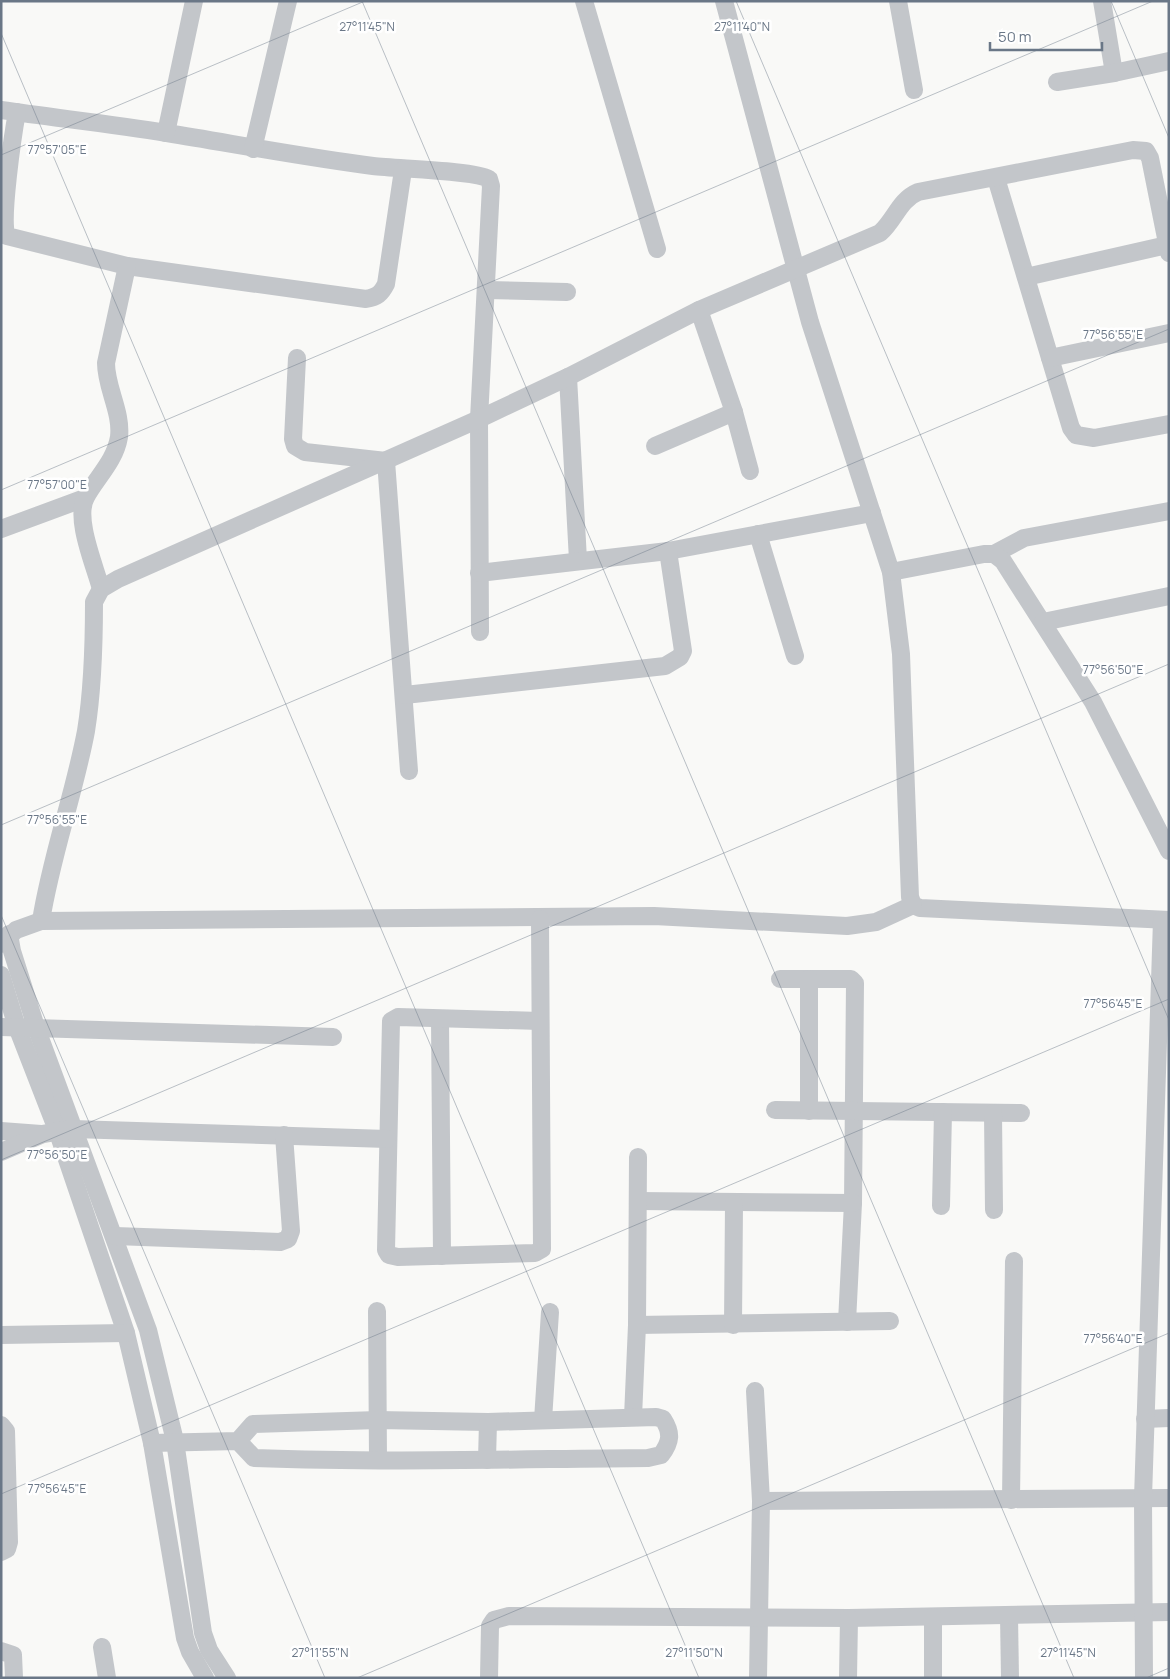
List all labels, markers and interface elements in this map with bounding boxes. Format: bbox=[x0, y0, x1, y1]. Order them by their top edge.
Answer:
text: 27°11'45"N bbox=[339, 18, 395, 35]
text: 27°11'40"N bbox=[714, 18, 770, 35]
scale bar bbox=[990, 20, 1102, 52]
text: 50 m bbox=[998, 26, 1032, 47]
text: 77°57'05"E bbox=[27, 141, 87, 158]
text: 77°56'55"E bbox=[1083, 326, 1143, 343]
text: 77°57'00"E bbox=[27, 476, 87, 493]
text: 77°56'50"E bbox=[1083, 661, 1143, 678]
text: 77°56'55"E bbox=[27, 811, 87, 828]
text: 77°56'45"E bbox=[1084, 995, 1143, 1012]
text: 77°56'50"E bbox=[27, 1146, 87, 1163]
text: 77°56'40"E bbox=[1083, 1330, 1143, 1347]
text: 77°56'45"E bbox=[28, 1480, 87, 1497]
text: 27°11'55"N bbox=[292, 1644, 348, 1661]
text: 27°11'50"N bbox=[665, 1644, 723, 1661]
text: 27°11'45"N bbox=[1040, 1644, 1096, 1661]

